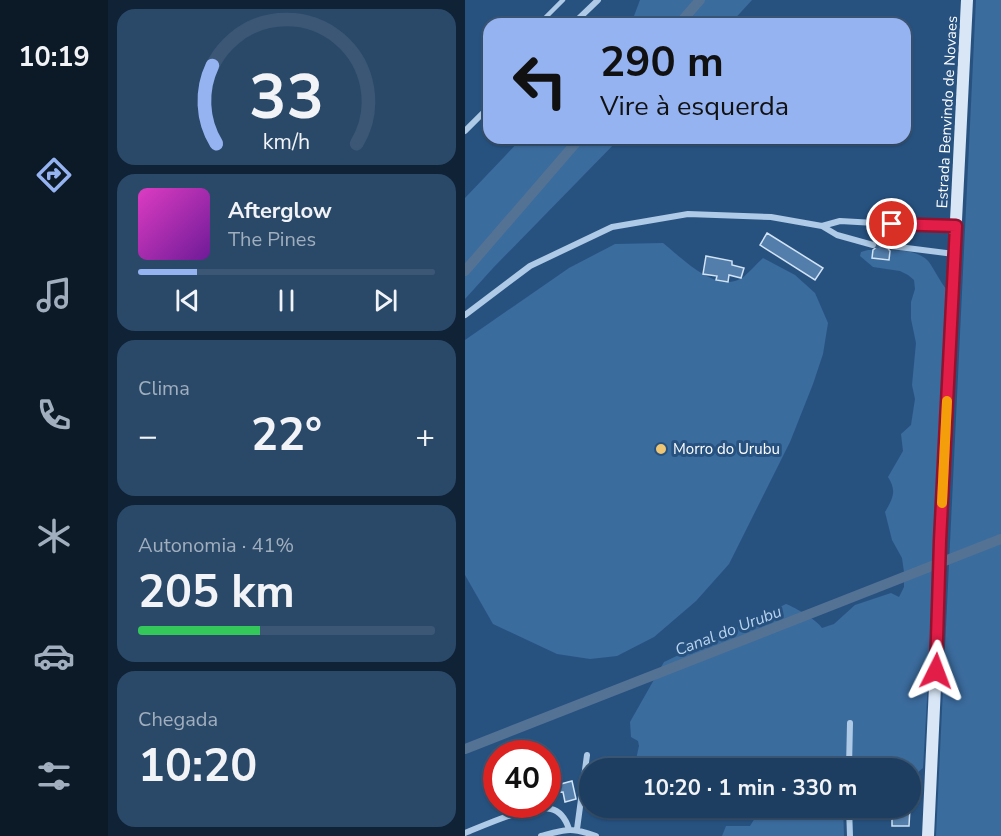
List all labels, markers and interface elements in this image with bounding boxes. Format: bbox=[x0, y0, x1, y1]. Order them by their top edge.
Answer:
street label: Estrada Benvindo de Novaes bbox=[932, 15, 962, 209]
text: 290 m bbox=[600, 34, 724, 91]
text: 10:19 bbox=[18, 39, 90, 76]
icon: left bbox=[501, 42, 579, 120]
text: 33 bbox=[249, 55, 324, 140]
text: Vire à esquerda bbox=[600, 88, 789, 125]
text: km/h bbox=[263, 128, 310, 158]
icon: directions bbox=[33, 154, 75, 196]
text: Afterglow bbox=[228, 196, 332, 226]
pin bbox=[866, 198, 917, 249]
icon: arrive bbox=[875, 207, 908, 240]
text: The Pines bbox=[228, 226, 316, 253]
icon: music bbox=[33, 274, 75, 316]
icon: previous bbox=[171, 284, 204, 317]
icon: pause bbox=[270, 284, 303, 317]
icon: next bbox=[369, 284, 402, 317]
text: Clima bbox=[138, 375, 190, 402]
icon: phone bbox=[33, 394, 75, 436]
text: 22° bbox=[251, 405, 322, 466]
text: − bbox=[138, 414, 158, 459]
text: + bbox=[415, 414, 435, 459]
place label: Morro do Urubu bbox=[673, 439, 780, 459]
marker: Morro do Urubu bbox=[654, 442, 668, 456]
icon: climate bbox=[33, 515, 75, 557]
text: Autonomia · 41% bbox=[138, 532, 294, 559]
text: 205 km bbox=[138, 562, 295, 623]
water label: Canal do Urubu bbox=[672, 601, 785, 661]
icon: car bbox=[33, 635, 75, 677]
position arrow bbox=[904, 639, 968, 703]
text: Chegada bbox=[138, 706, 218, 733]
text: 10:20 bbox=[138, 736, 257, 797]
speed limit sign: 40 bbox=[483, 740, 561, 818]
icon: filters bbox=[33, 755, 75, 797]
text: 10:20 · 1 min · 330 m bbox=[643, 773, 857, 803]

